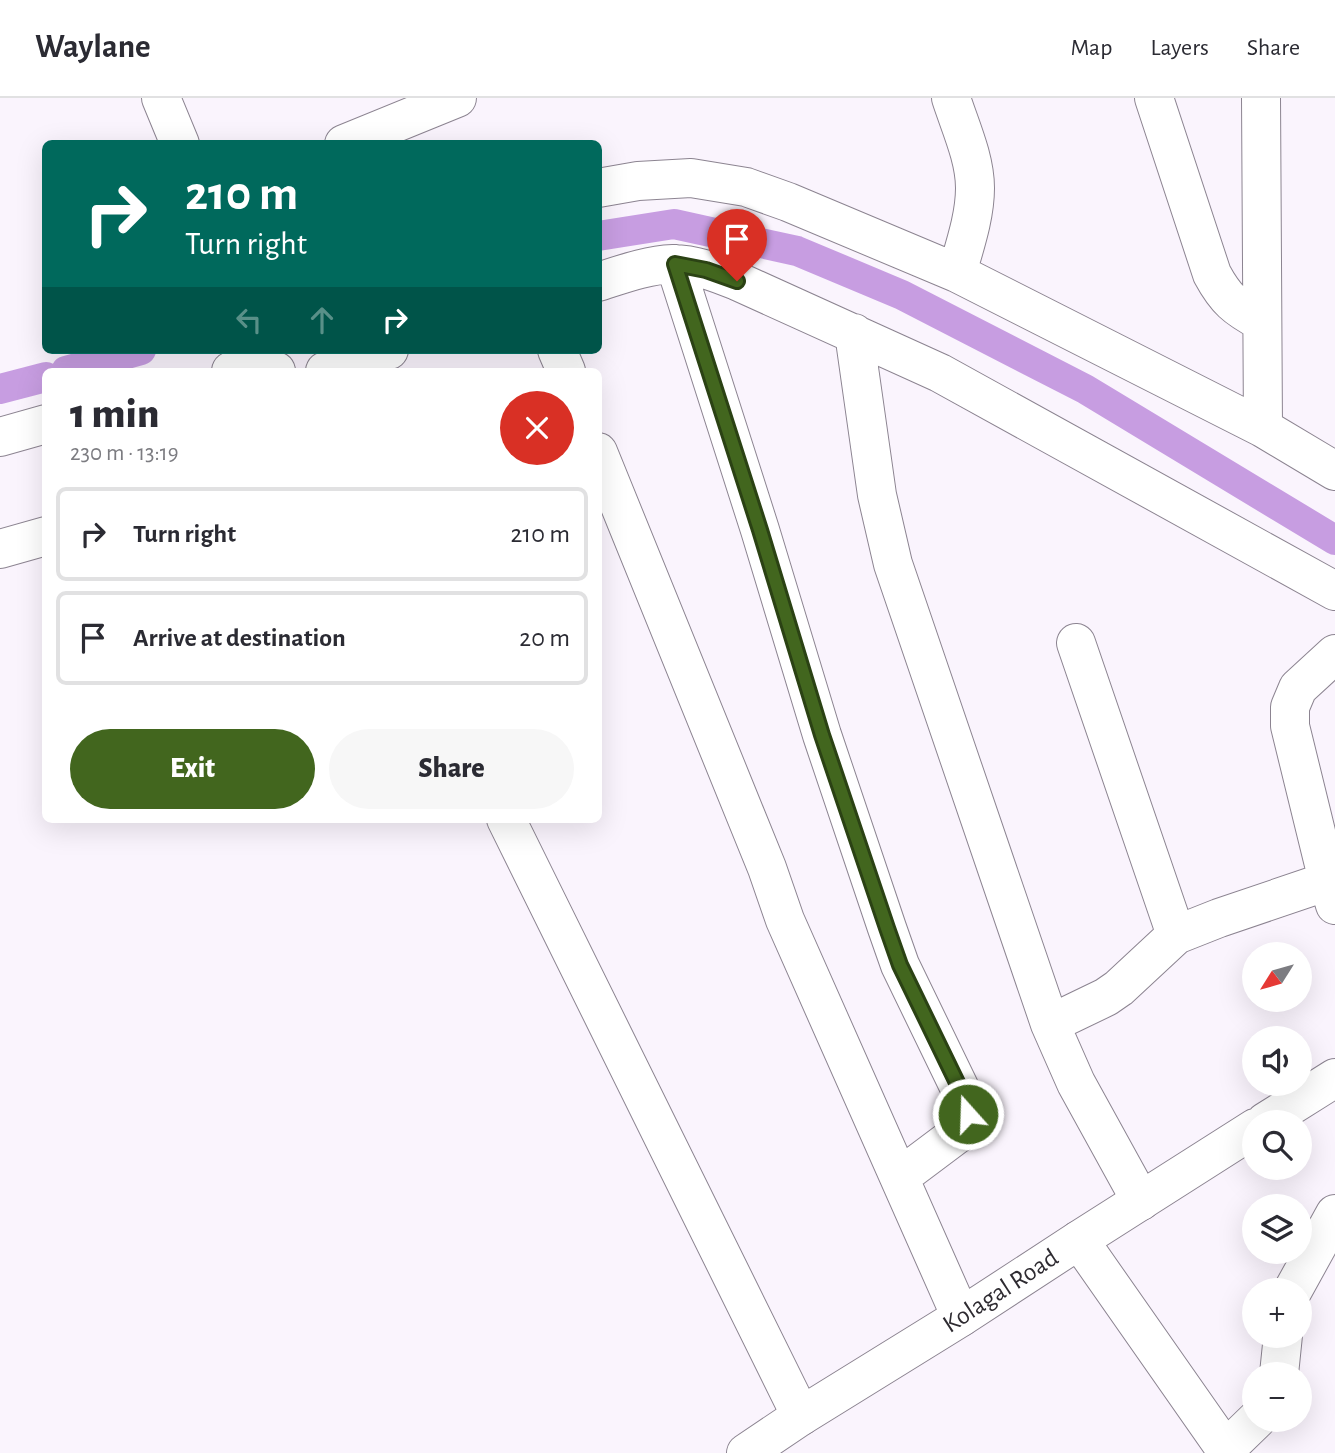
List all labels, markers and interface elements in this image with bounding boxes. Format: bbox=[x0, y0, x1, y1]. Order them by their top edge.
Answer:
text: Waylane bbox=[35, 31, 151, 64]
text: Map bbox=[1070, 36, 1112, 60]
text: Layers bbox=[1150, 36, 1209, 60]
text: Share bbox=[1247, 36, 1300, 60]
icon: right bbox=[70, 168, 161, 259]
text: 210 m bbox=[185, 170, 298, 219]
pin bbox=[707, 209, 767, 281]
icon: arrive bbox=[718, 220, 756, 258]
text: Turn right bbox=[185, 228, 307, 260]
icon: left bbox=[230, 301, 268, 339]
icon: ahead bbox=[303, 301, 341, 339]
icon: right bbox=[376, 301, 414, 339]
button: close bbox=[500, 391, 574, 465]
text: 1 min bbox=[70, 393, 159, 435]
text: 230 m · 13:19 bbox=[70, 442, 179, 465]
icon: right bbox=[74, 515, 112, 553]
text: Turn right bbox=[133, 521, 236, 547]
text: 210 m bbox=[510, 521, 570, 547]
icon: arrive bbox=[74, 619, 112, 657]
text: Arrive at destination bbox=[133, 625, 346, 651]
text: 20 m bbox=[519, 625, 570, 651]
button: Exit bbox=[70, 729, 315, 809]
button: Share bbox=[329, 729, 574, 809]
north arrow bbox=[1242, 942, 1312, 1012]
map controls bbox=[1242, 942, 1312, 1432]
button: sound bbox=[1242, 1026, 1312, 1096]
position arrow bbox=[931, 1077, 1005, 1151]
button: search bbox=[1242, 1110, 1312, 1180]
button: layers bbox=[1242, 1194, 1312, 1264]
street label: Kolagal Road bbox=[938, 1244, 1063, 1338]
button: + bbox=[1242, 1278, 1312, 1348]
button: − bbox=[1242, 1362, 1312, 1432]

